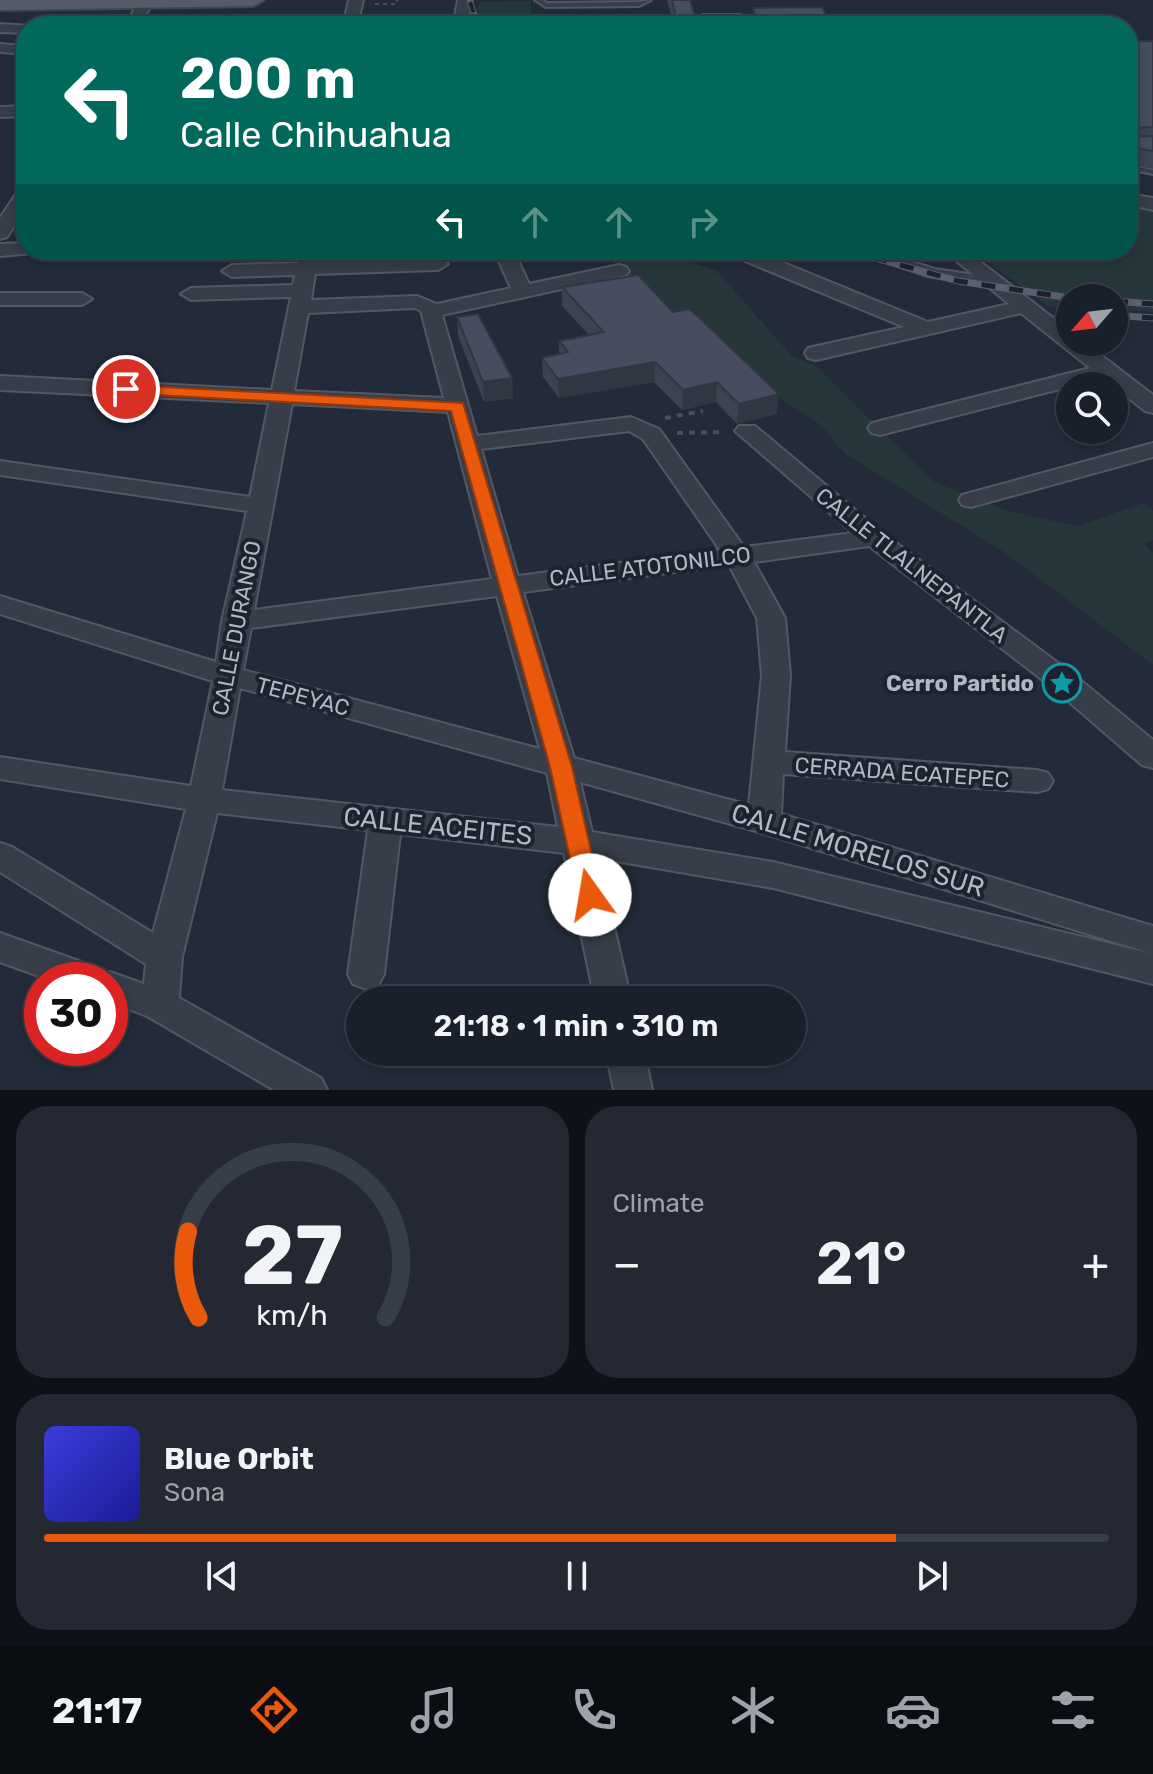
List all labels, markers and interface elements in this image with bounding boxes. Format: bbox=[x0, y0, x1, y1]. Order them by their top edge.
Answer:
text: 200 m bbox=[180, 46, 356, 112]
icon: left bbox=[48, 48, 152, 152]
text: Calle Chihuahua bbox=[180, 113, 452, 156]
icon: left bbox=[429, 200, 473, 244]
icon: ahead bbox=[513, 200, 557, 244]
icon: ahead bbox=[597, 200, 641, 244]
icon: right bbox=[681, 200, 725, 244]
north arrow bbox=[1056, 284, 1128, 356]
map controls bbox=[1056, 284, 1128, 444]
pin bbox=[92, 355, 160, 423]
icon: arrive bbox=[104, 367, 148, 411]
button: search bbox=[1056, 372, 1128, 444]
street label: CALLE TLALNEPANTLA bbox=[810, 482, 1013, 649]
street label: CALLE DURANGO bbox=[206, 538, 267, 718]
street label: CALLE ATOTONILCO bbox=[548, 541, 752, 592]
place icon: Cerro Partido bbox=[1041, 662, 1083, 704]
place label: Cerro Partido bbox=[886, 670, 1034, 697]
street label: TEPEYAC bbox=[253, 671, 352, 722]
street label: CERRADA ECATEPEC bbox=[794, 752, 1010, 793]
street label: CALLE MORELOS SUR bbox=[728, 797, 988, 904]
street label: CALLE ACEITES bbox=[342, 801, 534, 852]
position arrow bbox=[548, 853, 632, 937]
speed limit sign: 30 bbox=[24, 962, 128, 1066]
text: 21:18 · 1 min · 310 m bbox=[433, 1008, 719, 1044]
text: Climate bbox=[613, 1188, 705, 1219]
text: 27 bbox=[241, 1206, 343, 1305]
text: 21° bbox=[816, 1228, 907, 1299]
text: − bbox=[613, 1238, 641, 1290]
text: + bbox=[1082, 1238, 1109, 1290]
text: km/h bbox=[257, 1298, 328, 1332]
text: Blue Orbit bbox=[164, 1441, 314, 1477]
text: Sona bbox=[164, 1477, 225, 1508]
icon: previous bbox=[200, 1554, 244, 1598]
icon: pause bbox=[555, 1554, 599, 1598]
icon: next bbox=[910, 1554, 954, 1598]
icon: directions bbox=[246, 1682, 302, 1738]
icon: music bbox=[406, 1682, 462, 1738]
icon: phone bbox=[566, 1682, 622, 1738]
icon: climate bbox=[725, 1682, 781, 1738]
icon: car bbox=[885, 1682, 941, 1738]
icon: filters bbox=[1045, 1682, 1101, 1738]
text: 21:17 bbox=[52, 1689, 142, 1732]

